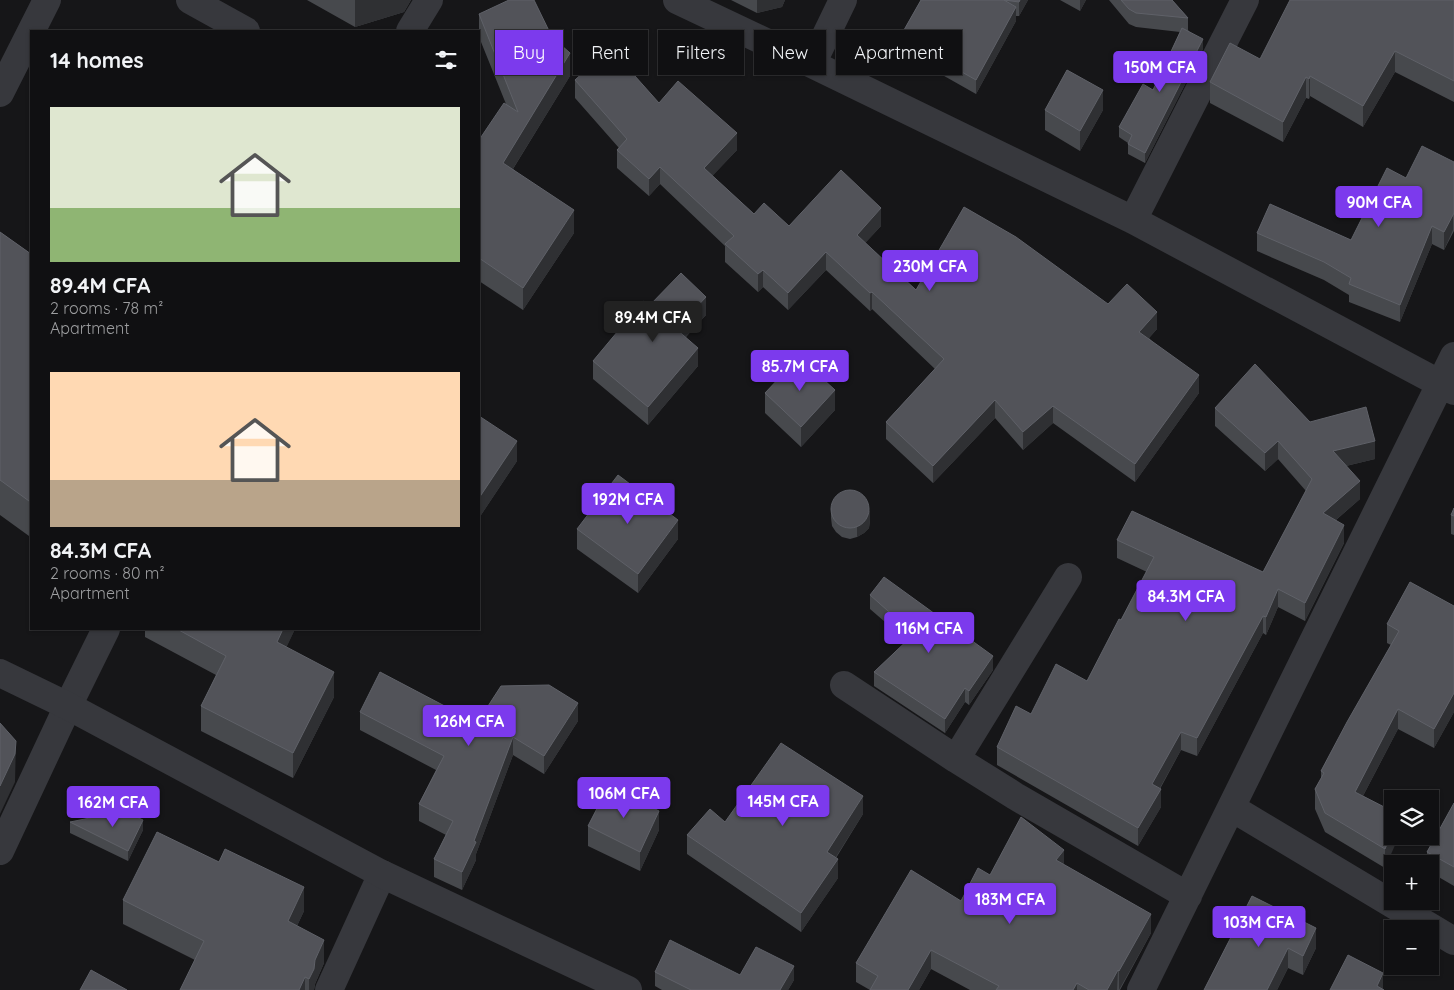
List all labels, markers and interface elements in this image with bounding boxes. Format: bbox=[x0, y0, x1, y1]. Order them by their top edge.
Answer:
chip: Buy bbox=[495, 30, 563, 75]
chip: Rent bbox=[573, 30, 648, 75]
chip: Filters bbox=[658, 30, 744, 75]
chip: New bbox=[754, 30, 826, 75]
chip: Apartment bbox=[836, 30, 962, 75]
icon: filters bbox=[432, 46, 460, 74]
text: 14 homes bbox=[50, 47, 144, 73]
pin: 150M CFA bbox=[1108, 51, 1212, 93]
text: 150M CFA bbox=[1124, 57, 1196, 77]
icon: home bbox=[210, 140, 300, 230]
pin: 90M CFA bbox=[1333, 186, 1425, 228]
text: 90M CFA bbox=[1346, 192, 1412, 212]
pin: 230M CFA bbox=[878, 250, 982, 292]
text: 230M CFA bbox=[893, 256, 967, 276]
text: 89.4M CFA bbox=[50, 272, 150, 298]
text: 2 rooms · 78 m² bbox=[50, 298, 163, 318]
pin: 89.4M CFA bbox=[596, 300, 710, 343]
text: 89.4M CFA bbox=[615, 307, 691, 327]
text: Apartment bbox=[50, 318, 130, 338]
pin: 85.7M CFA bbox=[743, 350, 857, 392]
text: 85.7M CFA bbox=[762, 356, 838, 376]
icon: home bbox=[210, 405, 300, 495]
pin: 192M CFA bbox=[576, 482, 680, 525]
text: 192M CFA bbox=[593, 489, 663, 509]
text: 84.3M CFA bbox=[50, 537, 151, 563]
text: 2 rooms · 80 m² bbox=[50, 563, 165, 583]
pin: 84.3M CFA bbox=[1129, 580, 1243, 622]
text: Apartment bbox=[50, 583, 130, 603]
text: 84.3M CFA bbox=[1147, 586, 1225, 606]
pin: 116M CFA bbox=[877, 612, 981, 654]
text: 116M CFA bbox=[895, 618, 963, 638]
pin: 126M CFA bbox=[417, 704, 521, 747]
text: 126M CFA bbox=[434, 711, 504, 731]
pin: 106M CFA bbox=[572, 776, 676, 819]
text: 106M CFA bbox=[588, 783, 660, 803]
pin: 145M CFA bbox=[731, 784, 835, 827]
pin: 162M CFA bbox=[61, 786, 165, 828]
map controls bbox=[1384, 790, 1439, 975]
button: layers bbox=[1384, 790, 1439, 845]
text: 145M CFA bbox=[747, 791, 819, 811]
text: 162M CFA bbox=[78, 792, 148, 812]
button: + bbox=[1384, 855, 1439, 910]
pin: 183M CFA bbox=[958, 882, 1062, 925]
text: 183M CFA bbox=[975, 889, 1045, 909]
pin: 103M CFA bbox=[1207, 906, 1311, 948]
text: 103M CFA bbox=[1224, 912, 1294, 932]
button: − bbox=[1384, 920, 1439, 975]

